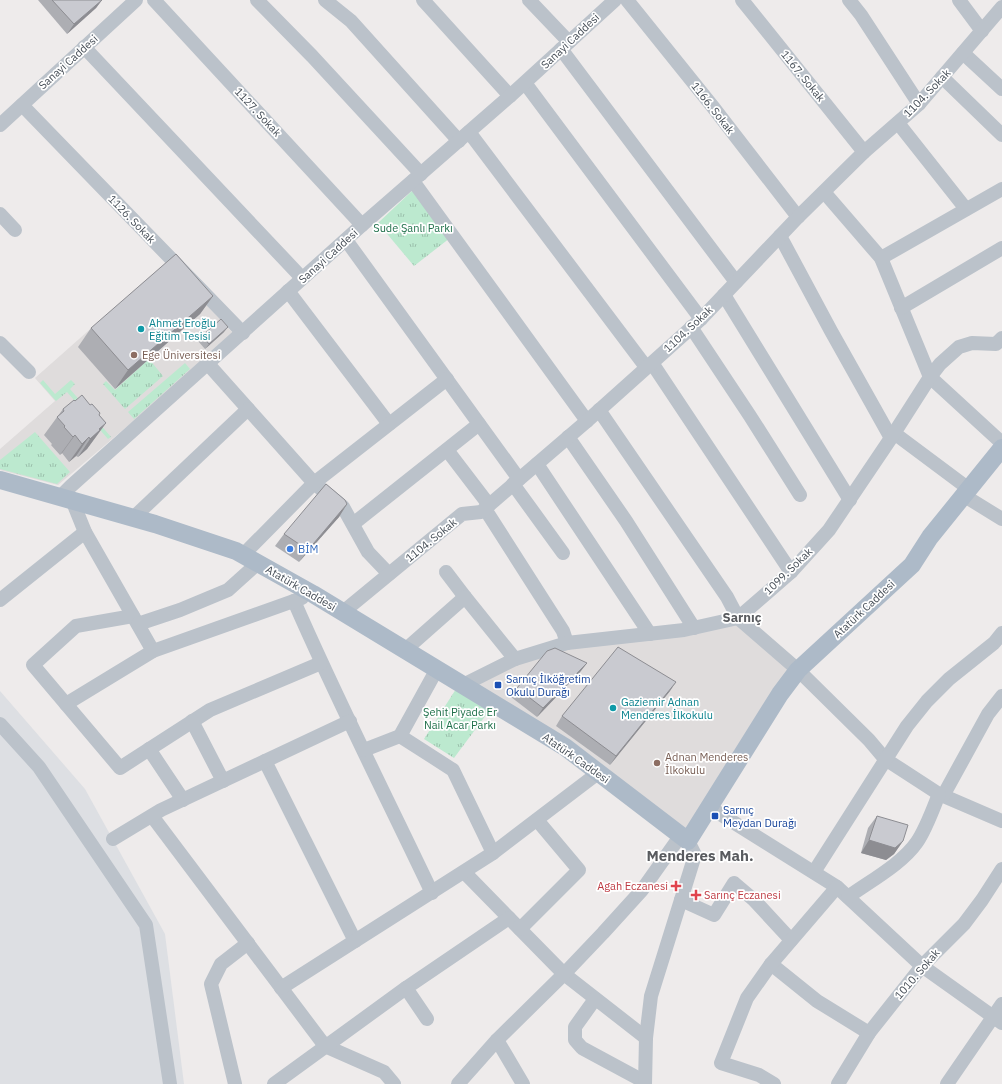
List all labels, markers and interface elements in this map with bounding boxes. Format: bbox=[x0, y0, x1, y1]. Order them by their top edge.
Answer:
street label: Sanayi Caddesi bbox=[538, 10, 602, 72]
street label: Sanayi Caddesi bbox=[36, 32, 100, 92]
street label: 1167. Sokak bbox=[778, 48, 828, 105]
street label: 1104. Sokak bbox=[900, 66, 954, 120]
street label: 1166. Sokak bbox=[688, 79, 738, 137]
street label: 1127. Sokak bbox=[232, 85, 284, 140]
street label: 1126. Sokak bbox=[105, 192, 159, 246]
park label: Sude Şanlı Parkı bbox=[373, 221, 453, 235]
street label: Sanayi Caddesi bbox=[296, 226, 360, 286]
street label: 1104. Sokak bbox=[661, 303, 716, 355]
place label: Ahmet Eroğlu Eğitim Tesisi bbox=[149, 316, 216, 343]
marker: Ahmet Eroğlu Eğitim Tesisi bbox=[136, 324, 146, 334]
place label: Ege Üniversitesi bbox=[142, 348, 221, 362]
marker: Ege Üniversitesi bbox=[129, 350, 139, 360]
street label: 1104. Sokak bbox=[403, 515, 460, 565]
place label: BİM bbox=[298, 542, 319, 556]
marker: BİM bbox=[285, 544, 295, 554]
street label: 1099. Sokak bbox=[761, 544, 815, 598]
street label: Atatürk Caddesi bbox=[263, 562, 339, 614]
street label: Atatürk Caddesi bbox=[830, 577, 898, 641]
district label: Sarnıç bbox=[723, 609, 762, 626]
place label: Sarnıç İlköğretim Okulu Durağı bbox=[506, 672, 591, 699]
marker: Sarnıç İlköğretim Okulu Durağı bbox=[493, 680, 503, 690]
place label: Gaziemir Adnan Menderes İlkokulu bbox=[621, 695, 713, 722]
marker: Gaziemir Adnan Menderes İlkokulu bbox=[608, 703, 618, 713]
park label: Şehit Piyade Er Nail Acar Parkı bbox=[423, 705, 497, 732]
street label: Atatürk Caddesi bbox=[540, 730, 612, 786]
place label: Adnan Menderes İlkokulu bbox=[665, 750, 748, 777]
marker: Adnan Menderes İlkokulu bbox=[652, 758, 662, 768]
place label: Sarnıç Meydan Durağı bbox=[723, 803, 797, 830]
marker: Sarnıç Meydan Durağı bbox=[710, 811, 720, 821]
district label: Menderes Mah. bbox=[646, 846, 754, 865]
place label: Agah Eczanesi bbox=[597, 879, 668, 893]
marker: Agah Eczanesi bbox=[671, 881, 681, 891]
place label: Sarınç Eczanesi bbox=[704, 888, 781, 902]
marker: Sarınç Eczanesi bbox=[691, 890, 701, 900]
street label: 1010. Sokak bbox=[891, 946, 943, 1002]

